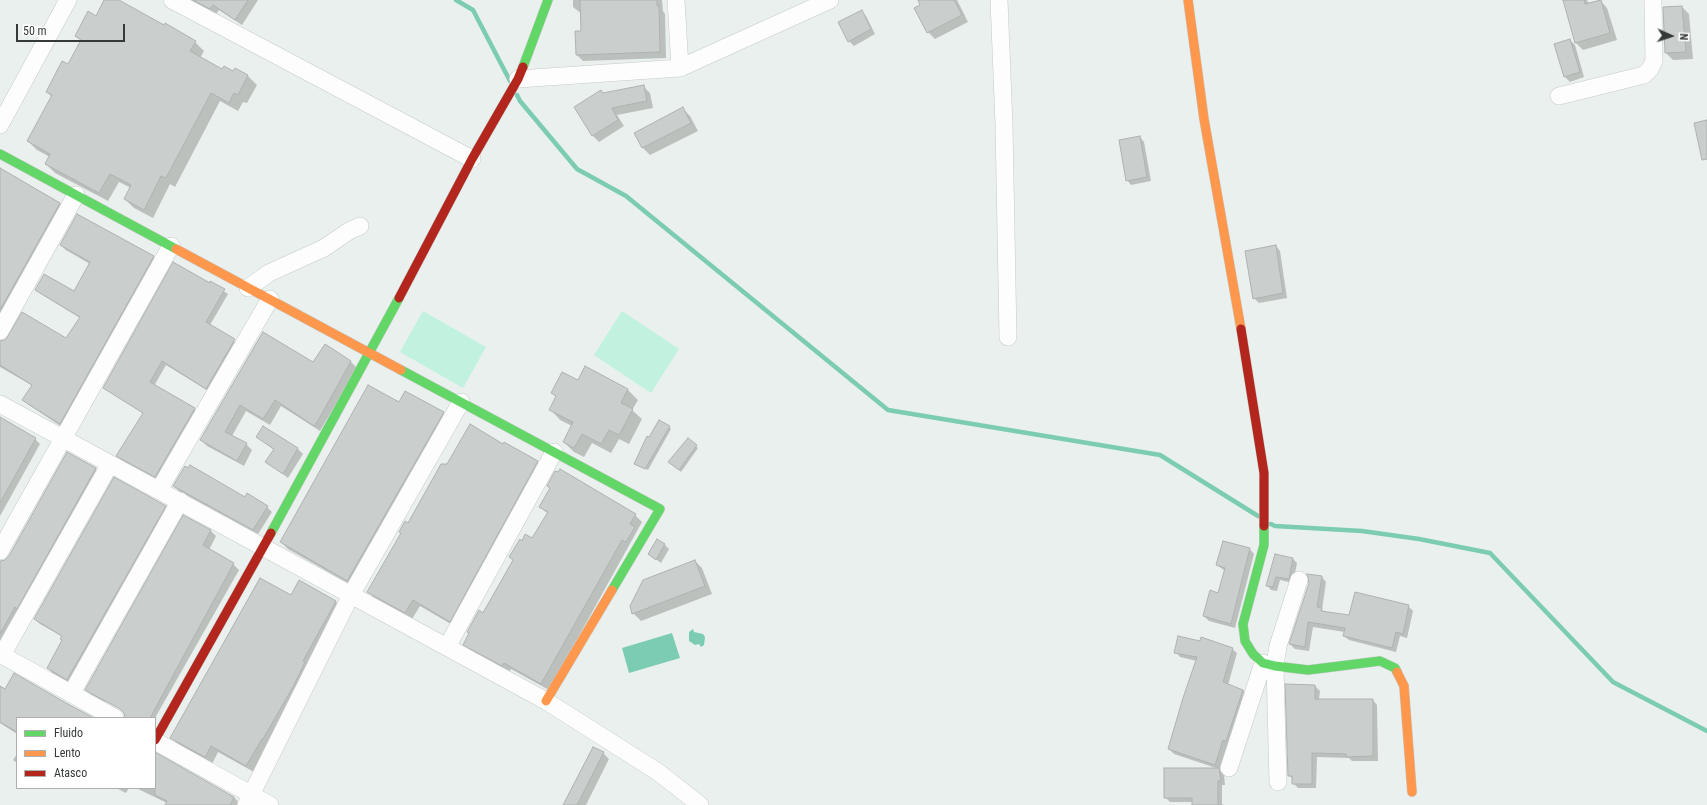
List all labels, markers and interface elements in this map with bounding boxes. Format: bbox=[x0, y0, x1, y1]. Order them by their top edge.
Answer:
scale bar bbox=[18, 16, 127, 42]
north arrow bbox=[1651, 16, 1691, 56]
text: 50 m bbox=[23, 24, 47, 38]
text: N bbox=[1677, 33, 1690, 40]
legend bbox=[16, 717, 156, 789]
text: Fluido bbox=[54, 726, 83, 740]
text: Lento bbox=[54, 746, 81, 760]
text: Atasco bbox=[54, 766, 87, 780]

